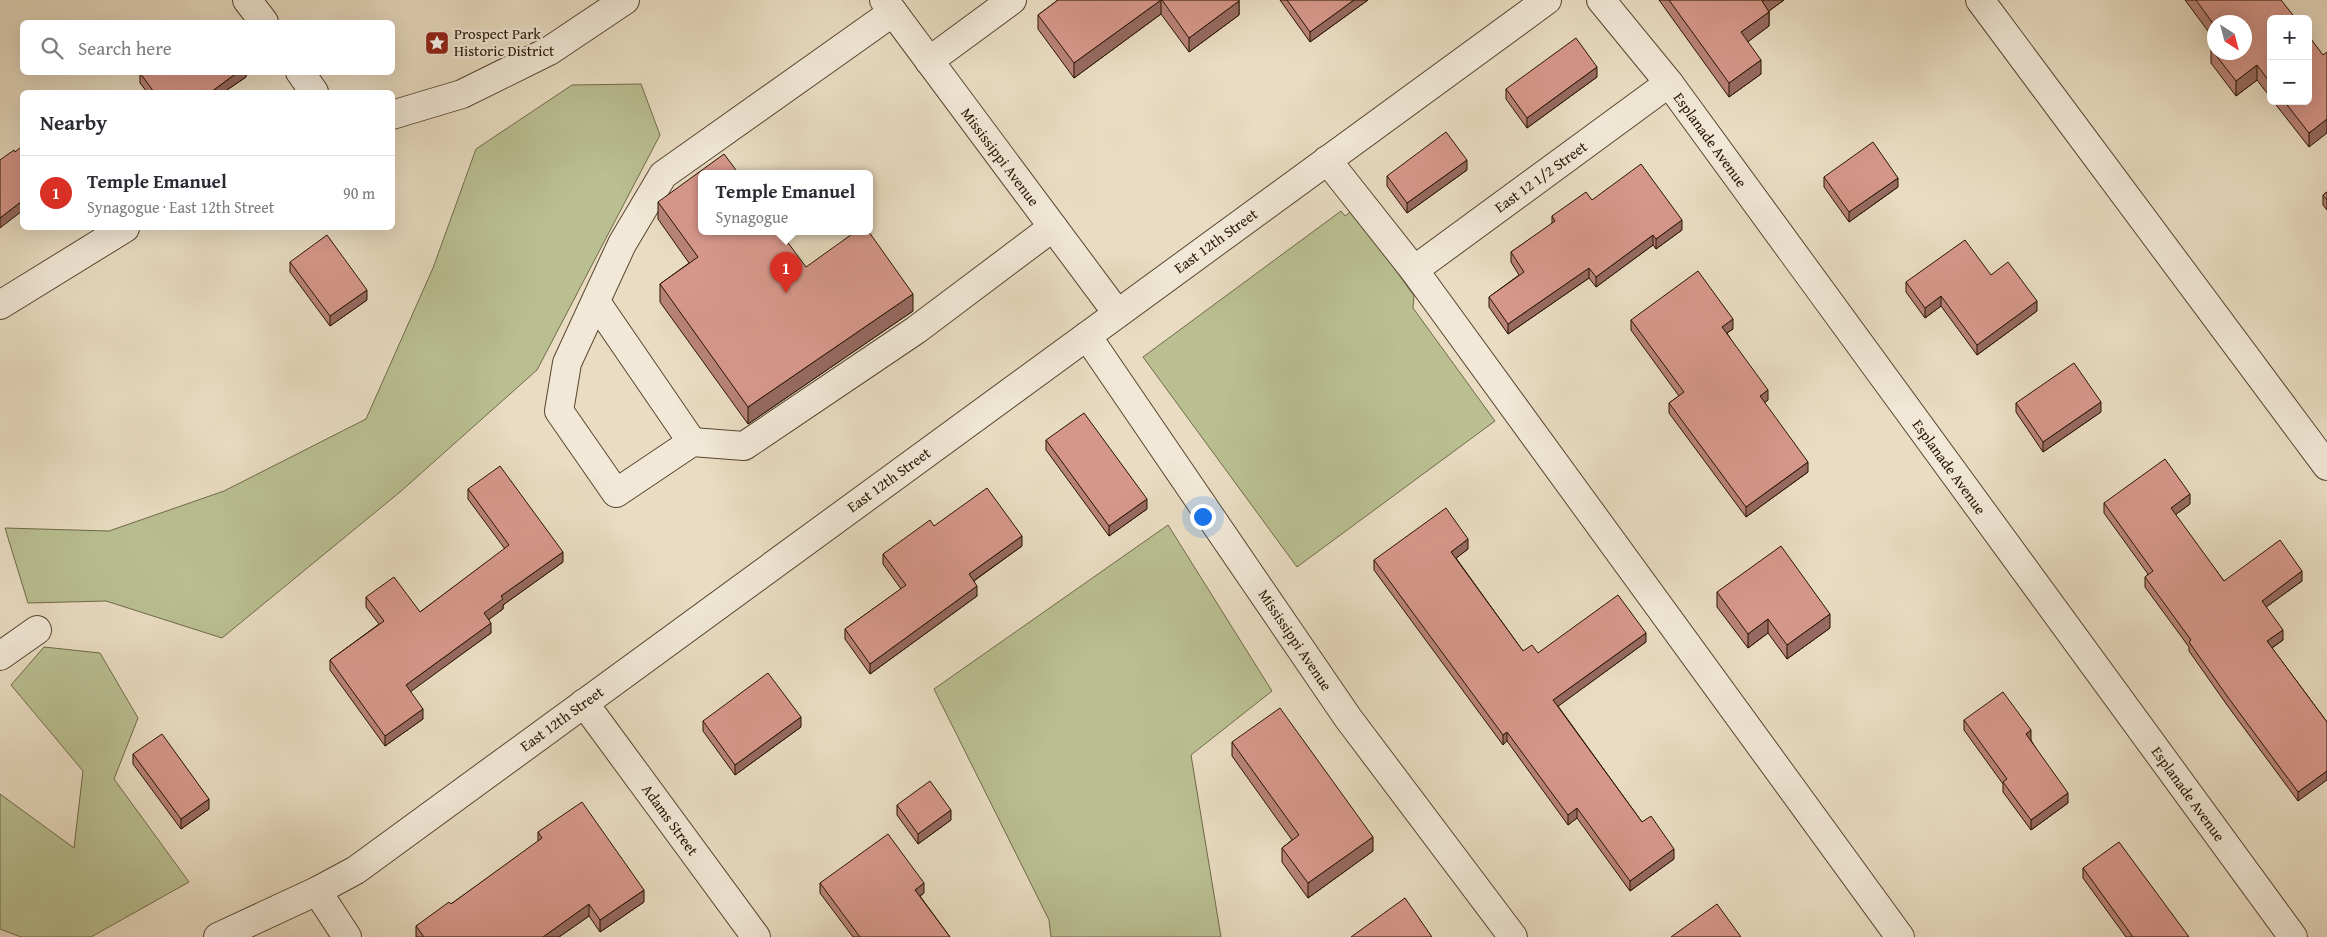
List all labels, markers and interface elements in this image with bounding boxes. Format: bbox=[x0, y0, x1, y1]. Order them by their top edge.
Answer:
north arrow bbox=[2207, 15, 2252, 60]
map controls bbox=[2267, 15, 2312, 105]
button: + bbox=[2267, 15, 2312, 60]
search box bbox=[20, 20, 395, 75]
place label: Prospect Park Historic District bbox=[454, 23, 555, 61]
place icon: Prospect Park Historic District bbox=[424, 30, 450, 56]
icon: search bbox=[38, 34, 66, 62]
text: Search here bbox=[78, 34, 172, 62]
button: − bbox=[2267, 60, 2312, 105]
street label: Esplanade Avenue bbox=[1669, 88, 1752, 192]
street label: Mississippi Avenue bbox=[956, 103, 1044, 210]
text: Nearby bbox=[40, 107, 107, 138]
street label: East 12 1/2 Street bbox=[1490, 135, 1592, 217]
text: Temple Emanuel bbox=[87, 167, 227, 195]
popup bbox=[698, 170, 873, 235]
text: Temple Emanuel bbox=[716, 177, 855, 205]
text: 1 bbox=[52, 181, 60, 205]
text: 90 m bbox=[343, 181, 375, 205]
text: Synagogue · East 12th Street bbox=[87, 195, 275, 219]
street label: East 12th Street bbox=[1170, 203, 1262, 278]
text: Synagogue bbox=[716, 205, 788, 229]
pin: 1 bbox=[770, 252, 802, 293]
street label: Esplanade Avenue bbox=[1908, 415, 1991, 519]
street label: East 12th Street bbox=[843, 442, 935, 517]
your location bbox=[1190, 504, 1216, 530]
street label: Mississippi Avenue bbox=[1254, 585, 1337, 695]
street label: East 12th Street bbox=[516, 681, 608, 756]
street label: Esplanade Avenue bbox=[2147, 742, 2230, 846]
street label: Adams Street bbox=[637, 780, 704, 860]

